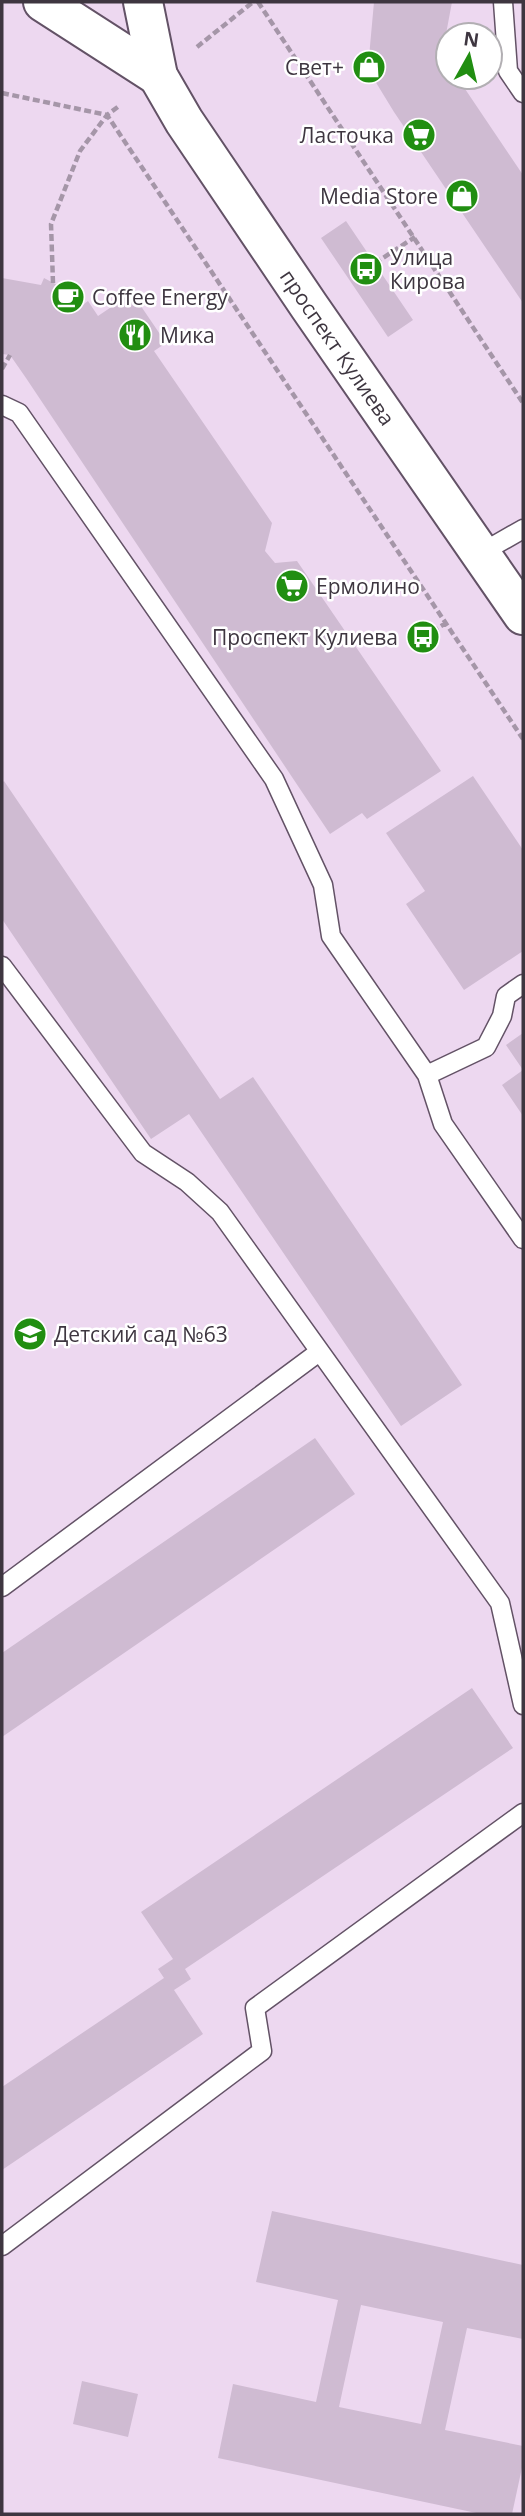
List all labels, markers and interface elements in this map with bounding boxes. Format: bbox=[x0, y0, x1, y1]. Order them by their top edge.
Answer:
north arrow bbox=[434, 21, 504, 91]
text: N bbox=[462, 25, 481, 53]
shop icon: Свет+ bbox=[350, 48, 388, 86]
place label: Свет+ bbox=[285, 53, 344, 81]
supermarket icon: Ласточка bbox=[400, 116, 438, 154]
place label: Ласточка bbox=[300, 121, 394, 149]
shop icon: Media Store bbox=[443, 177, 481, 215]
place label: Media Store bbox=[320, 182, 438, 210]
place label: Улица Кирова bbox=[390, 243, 465, 295]
bus stop icon: Улица Кирова bbox=[347, 250, 385, 288]
street label: проспект Кулиева bbox=[274, 264, 401, 431]
cafe icon: Coffee Energy bbox=[49, 278, 87, 316]
place label: Coffee Energy bbox=[92, 283, 228, 311]
restaurant icon: Мика bbox=[116, 316, 154, 354]
place label: Мика bbox=[160, 321, 215, 349]
supermarket icon: Ермолино bbox=[273, 567, 311, 605]
place label: Ермолино bbox=[316, 572, 420, 600]
bus stop icon: Проспект Кулиева bbox=[404, 618, 442, 656]
place label: Проспект Кулиева bbox=[212, 623, 398, 651]
school or university icon: Детский сад №63 bbox=[11, 1315, 49, 1353]
place label: Детский сад №63 bbox=[54, 1320, 228, 1348]

